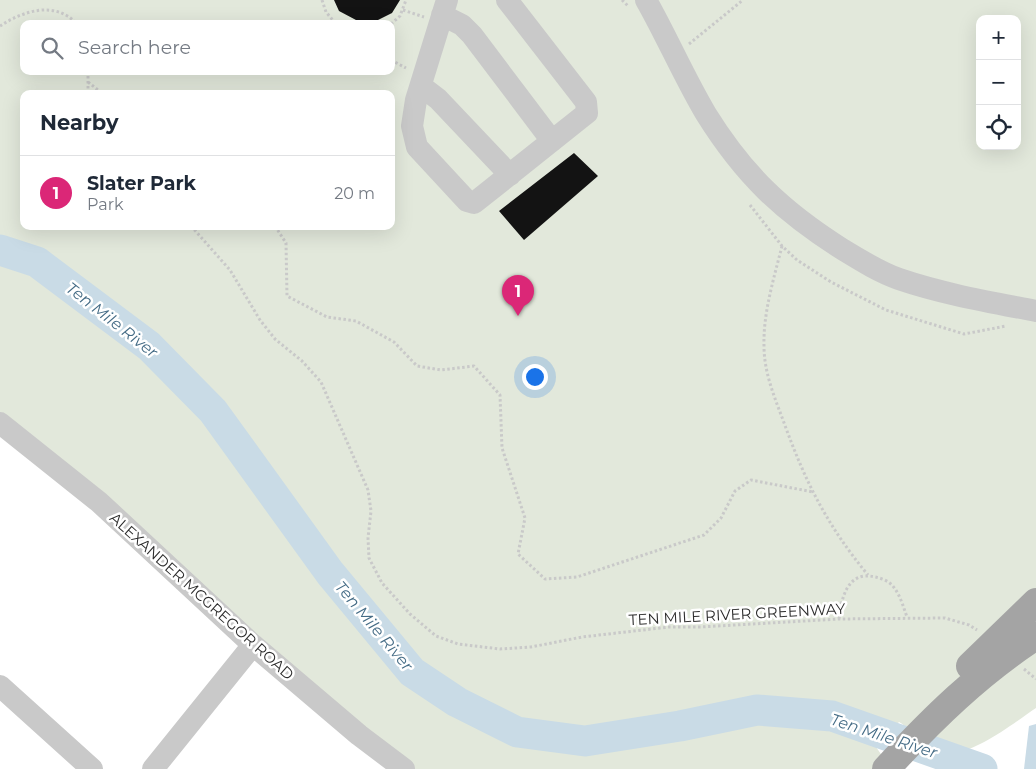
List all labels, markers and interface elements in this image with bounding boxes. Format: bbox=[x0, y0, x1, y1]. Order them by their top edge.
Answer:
map controls bbox=[976, 15, 1021, 150]
button: + bbox=[976, 15, 1021, 60]
search box bbox=[20, 20, 395, 75]
icon: search bbox=[38, 34, 66, 62]
text: Search here bbox=[78, 36, 191, 59]
button: − bbox=[976, 60, 1021, 105]
button: locate bbox=[976, 105, 1021, 150]
text: Nearby bbox=[40, 110, 119, 135]
text: Slater Park bbox=[87, 172, 196, 195]
text: 1 bbox=[53, 184, 59, 203]
text: 20 m bbox=[334, 184, 375, 203]
text: Park bbox=[87, 195, 124, 214]
pin: 1 bbox=[502, 275, 534, 316]
water label: Ten Mile River bbox=[62, 278, 162, 362]
your location bbox=[522, 364, 548, 390]
street label: ALEXANDER MCGREGOR ROAD bbox=[106, 508, 298, 684]
water label: Ten Mile River bbox=[331, 577, 417, 675]
street label: TEN MILE RIVER GREENWAY bbox=[628, 599, 846, 629]
water label: Ten Mile River bbox=[828, 710, 940, 762]

